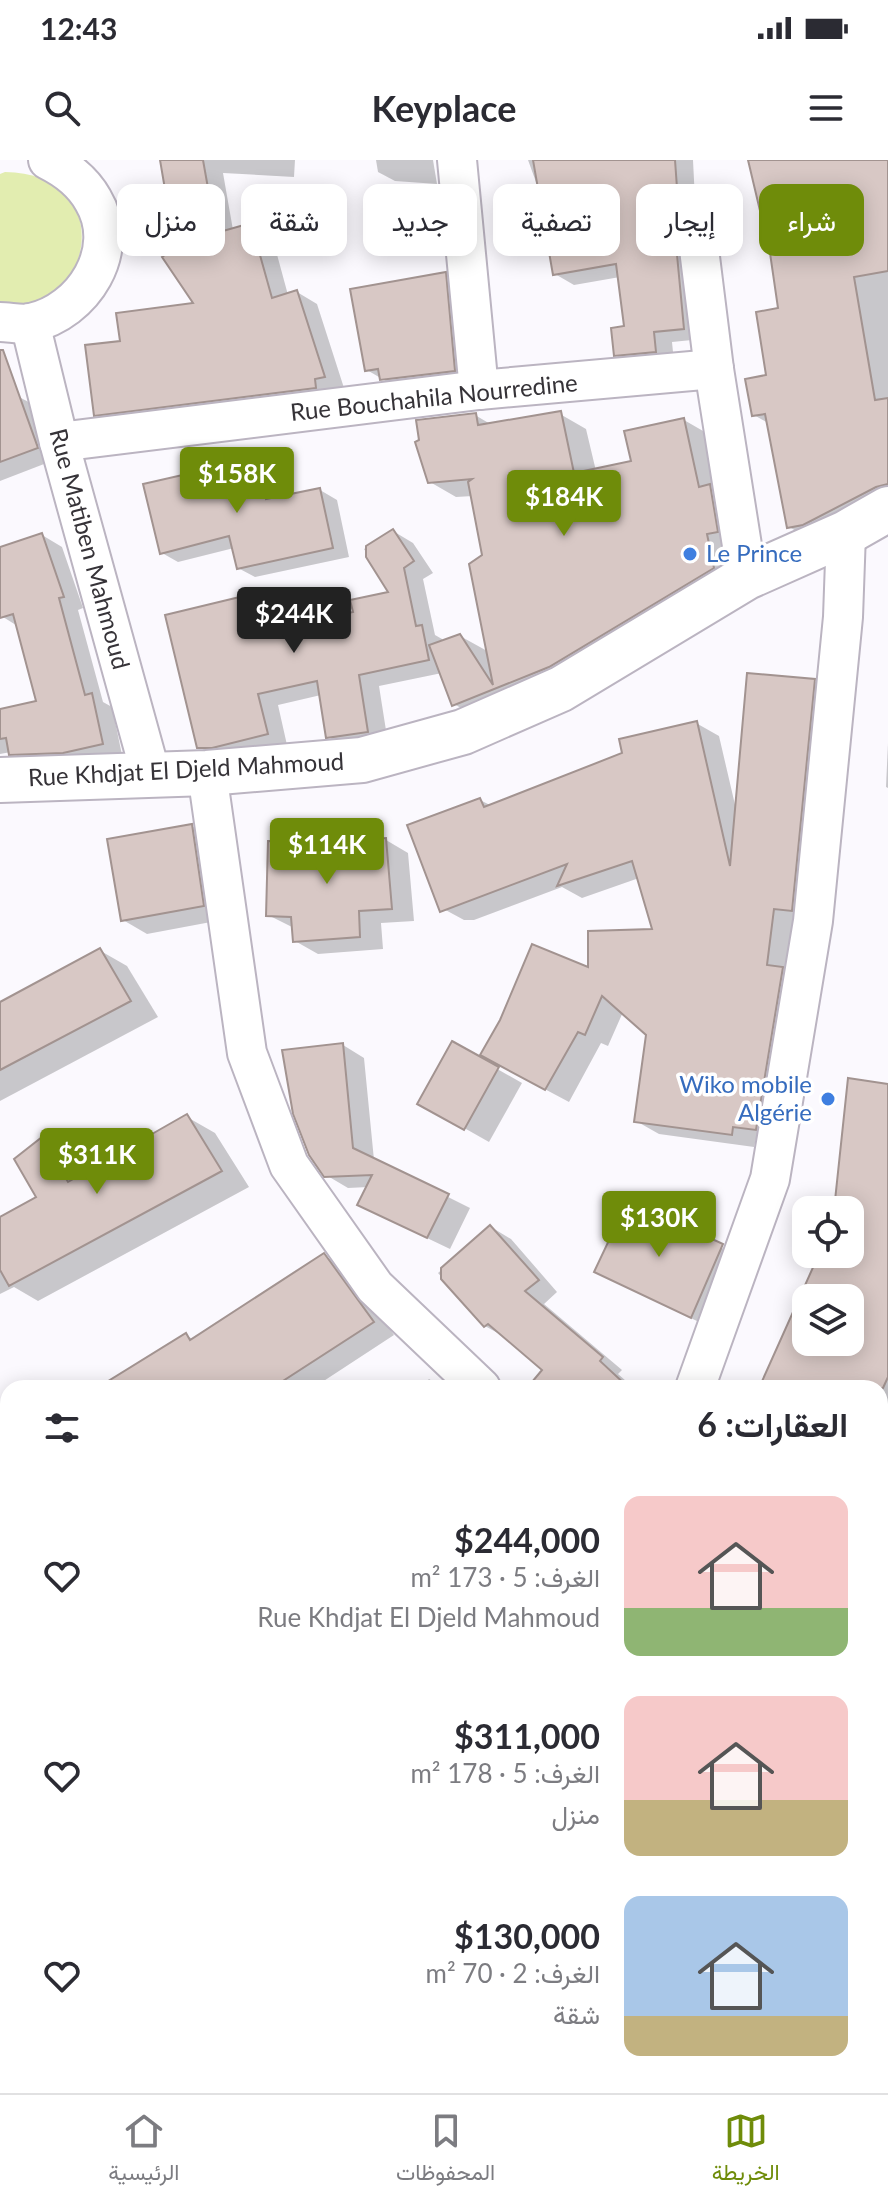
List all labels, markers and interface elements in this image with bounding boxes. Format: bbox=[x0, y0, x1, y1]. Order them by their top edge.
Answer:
text: 12:43 bbox=[40, 10, 117, 46]
icon: search bbox=[40, 86, 84, 130]
text: Keyplace bbox=[372, 86, 516, 130]
icon: menu bbox=[804, 86, 848, 130]
chip: منزل bbox=[117, 184, 225, 256]
chip: شقة bbox=[241, 184, 347, 256]
chip: جديد bbox=[363, 184, 477, 256]
chip: تصفية bbox=[493, 184, 620, 256]
chip: إيجار bbox=[636, 184, 743, 256]
chip: شراء bbox=[759, 184, 864, 256]
street label: Rue Bouchahila Nourredine bbox=[289, 367, 579, 426]
street label: Rue Matiben Mahmoud bbox=[44, 425, 137, 672]
pin: $158K bbox=[181, 447, 293, 515]
text: $158K bbox=[198, 457, 276, 489]
pin: $184K bbox=[508, 470, 620, 538]
text: $184K bbox=[525, 480, 603, 512]
place label: Le Prince bbox=[706, 538, 802, 567]
marker: Le Prince bbox=[681, 545, 699, 563]
pin: $244K bbox=[238, 587, 350, 655]
text: $244K bbox=[255, 597, 333, 629]
street label: Rue Khdjat El Djeld Mahmoud bbox=[27, 746, 345, 791]
pin: $114K bbox=[271, 818, 383, 886]
text: $114K bbox=[288, 828, 366, 860]
place label: Wiko mobile Algérie bbox=[679, 1069, 812, 1126]
marker: Wiko mobile Algérie bbox=[819, 1090, 837, 1108]
pin: $311K bbox=[41, 1128, 153, 1196]
text: $311K bbox=[58, 1138, 136, 1170]
pin: $130K bbox=[603, 1191, 715, 1259]
map controls bbox=[792, 1196, 864, 1356]
button: locate bbox=[792, 1196, 864, 1268]
text: $130K bbox=[620, 1201, 698, 1233]
button: layers bbox=[792, 1284, 864, 1356]
text: العقارات: 6 bbox=[697, 1403, 848, 1444]
icon: filters bbox=[40, 1406, 84, 1450]
text: $244,000 bbox=[454, 1519, 600, 1560]
icon: home bbox=[688, 1528, 784, 1624]
icon: heart bbox=[40, 1554, 84, 1598]
text: الغرف: 5 · 173 m² bbox=[410, 1561, 600, 1593]
text: Rue Khdjat El Djeld Mahmoud bbox=[257, 1601, 600, 1633]
text: $311,000 bbox=[454, 1715, 600, 1756]
icon: home bbox=[688, 1728, 784, 1824]
icon: heart bbox=[40, 1754, 84, 1798]
text: الغرف: 5 · 178 m² bbox=[410, 1757, 600, 1789]
text: منزل bbox=[551, 1798, 600, 1830]
text: $130,000 bbox=[454, 1915, 600, 1956]
icon: home bbox=[688, 1928, 784, 2024]
icon: heart bbox=[40, 1954, 84, 1998]
text: الغرف: 2 · 70 m² bbox=[426, 1957, 600, 1989]
text: شقة bbox=[553, 1998, 600, 2030]
tab: الرئيسية bbox=[108, 2109, 179, 2192]
tab: المحفوظات bbox=[396, 2109, 495, 2192]
tab: الخريطة bbox=[712, 2109, 780, 2192]

